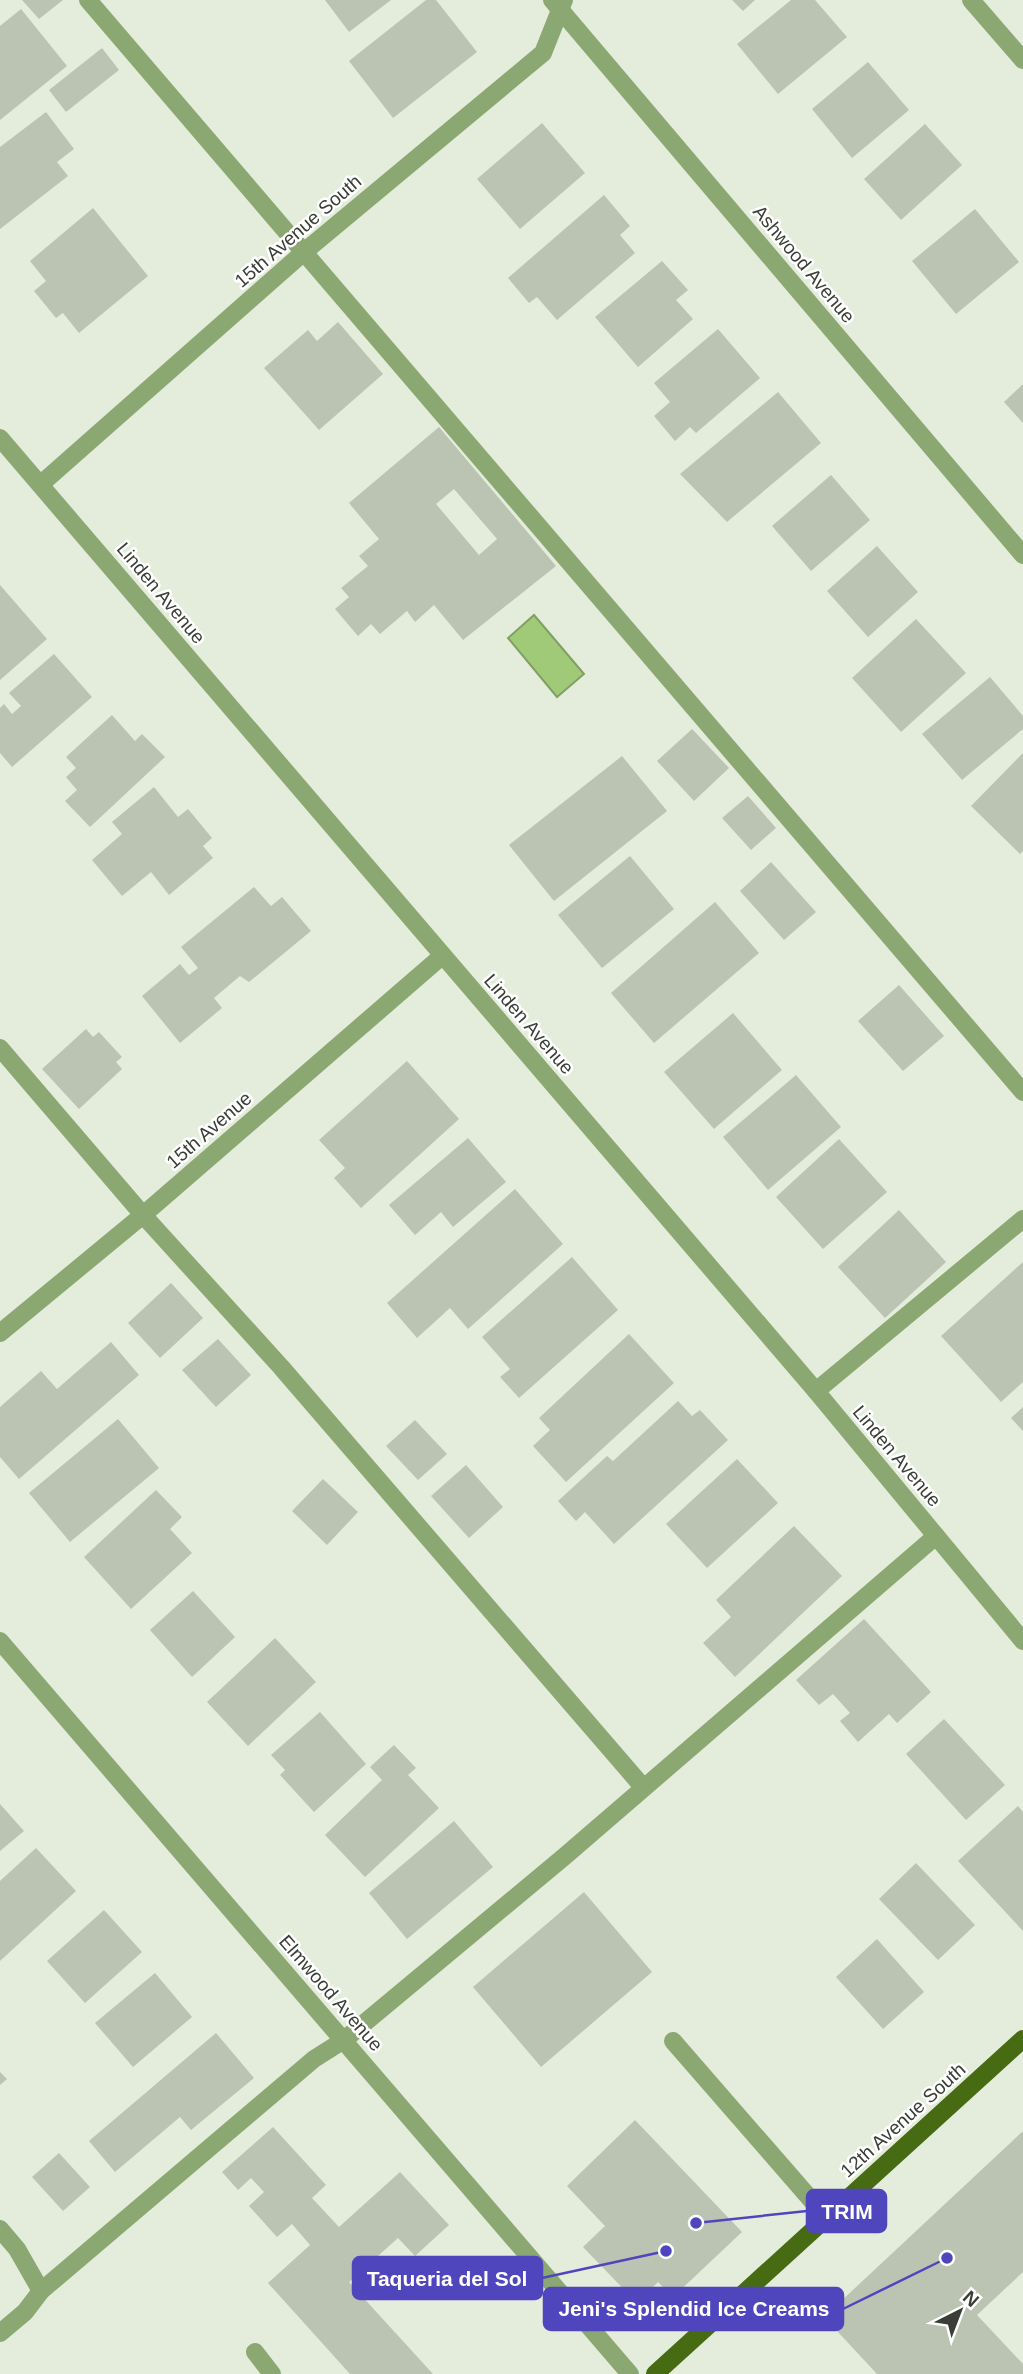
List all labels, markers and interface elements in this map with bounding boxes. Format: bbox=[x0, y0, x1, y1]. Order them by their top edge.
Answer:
street label: 15th Avenue South bbox=[231, 171, 365, 291]
street label: Ashwood Avenue bbox=[749, 201, 859, 327]
street label: Linden Avenue bbox=[113, 538, 209, 648]
street label: Linden Avenue bbox=[480, 970, 578, 1078]
street label: 15th Avenue bbox=[162, 1088, 256, 1172]
street label: Linden Avenue bbox=[849, 1401, 945, 1511]
street label: Elmwood Avenue bbox=[275, 1931, 387, 2055]
street label: 12th Avenue South bbox=[836, 2059, 970, 2181]
callout: TRIM bbox=[807, 2190, 886, 2232]
text: TRIM bbox=[821, 2200, 873, 2223]
callout: Taqueria del Sol bbox=[353, 2257, 542, 2299]
text: Taqueria del Sol bbox=[367, 2267, 527, 2290]
north arrow bbox=[925, 2276, 995, 2346]
text: N bbox=[959, 2286, 983, 2311]
callout: Jeni's Splendid Ice Creams bbox=[544, 2288, 843, 2330]
text: Jeni's Splendid Ice Creams bbox=[558, 2297, 830, 2320]

